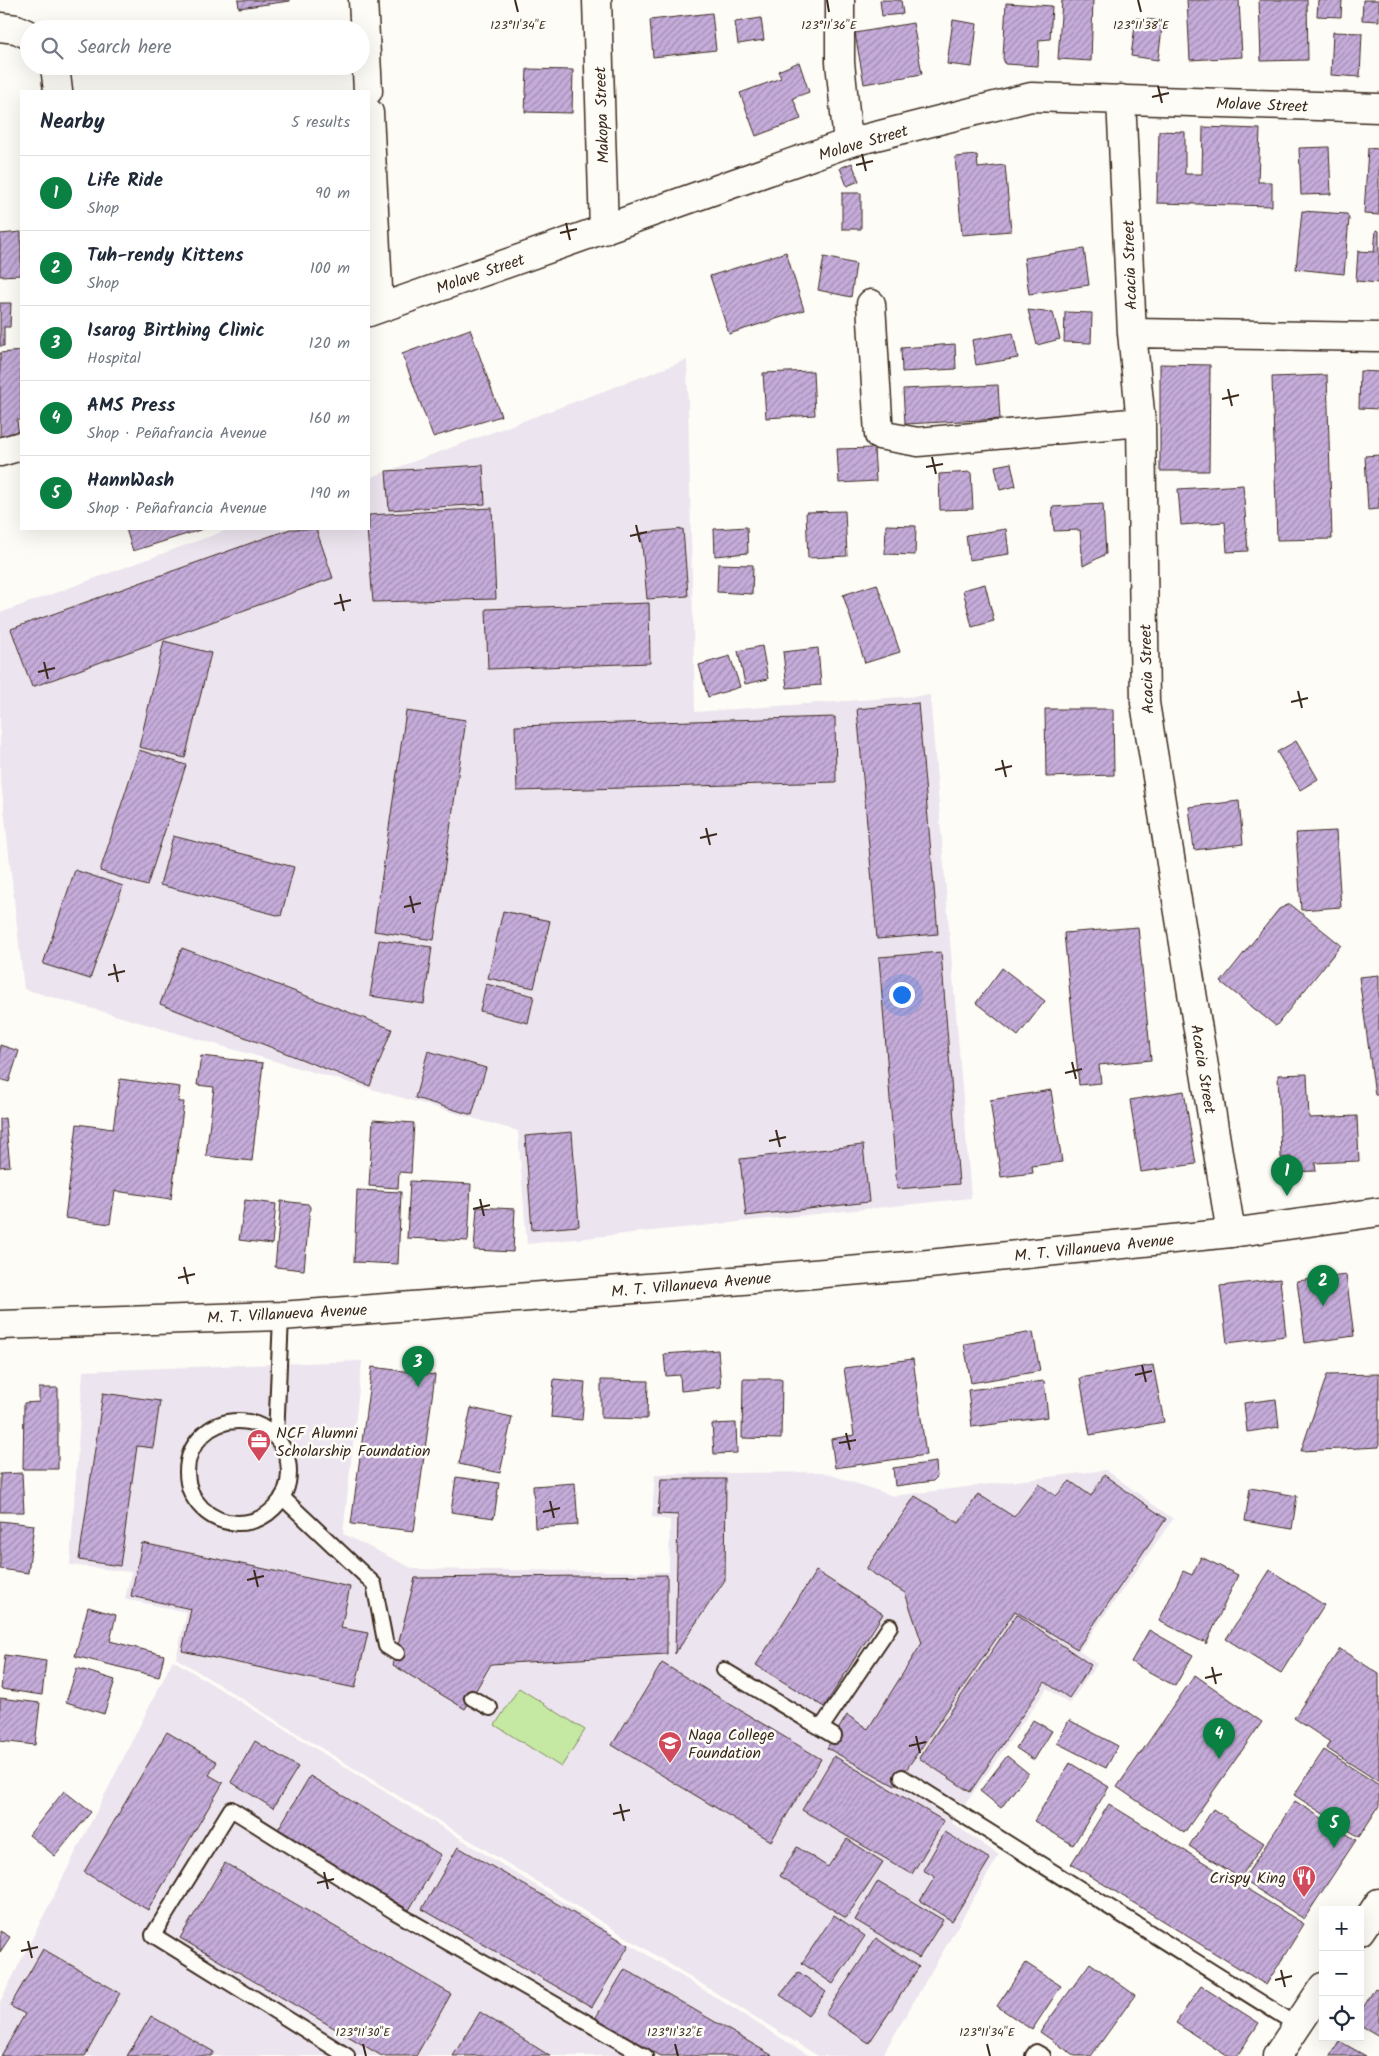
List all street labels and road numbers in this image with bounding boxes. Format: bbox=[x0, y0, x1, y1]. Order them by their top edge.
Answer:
street label: Makopa Street bbox=[588, 65, 617, 164]
street label: Molave Street bbox=[1215, 91, 1309, 120]
street label: Molave Street bbox=[816, 118, 912, 168]
street label: Acacia Street bbox=[1116, 219, 1145, 310]
street label: Molave Street bbox=[433, 247, 529, 301]
street label: Acacia Street bbox=[1133, 623, 1162, 714]
street label: Acacia Street bbox=[1183, 1023, 1222, 1116]
street label: M. T. Villanueva Avenue bbox=[1013, 1228, 1175, 1269]
street label: M. T. Villanueva Avenue bbox=[610, 1266, 772, 1305]
street label: M. T. Villanueva Avenue bbox=[206, 1298, 368, 1331]

